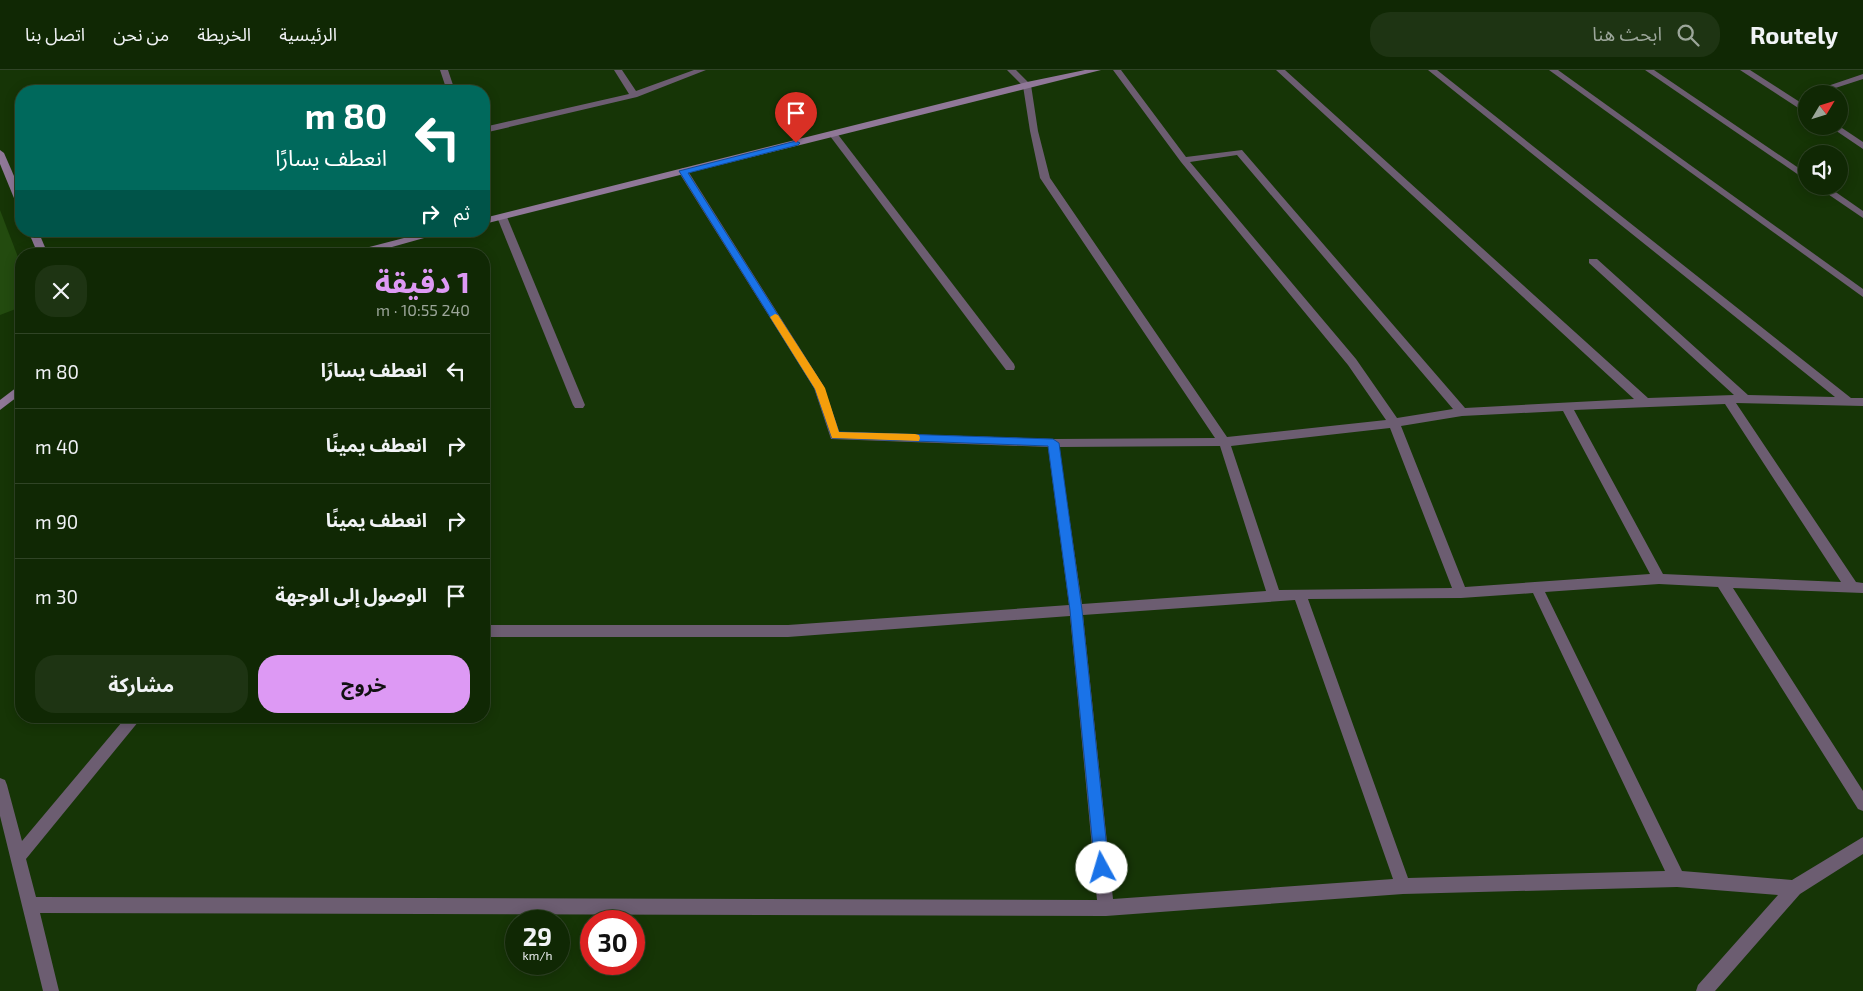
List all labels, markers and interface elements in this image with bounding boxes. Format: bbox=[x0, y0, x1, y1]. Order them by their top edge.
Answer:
search box bbox=[1370, 12, 1720, 57]
text: Routely bbox=[1750, 20, 1838, 49]
icon: search bbox=[1674, 21, 1702, 49]
text: ابحث هنا bbox=[1592, 22, 1662, 45]
text: اتصل بنا bbox=[25, 23, 85, 45]
text: من نحن bbox=[113, 23, 169, 45]
text: الخريطة bbox=[197, 23, 251, 45]
text: الرئيسية bbox=[279, 23, 337, 45]
north arrow bbox=[1798, 85, 1848, 135]
map controls bbox=[1798, 85, 1848, 195]
pin bbox=[775, 92, 817, 143]
text: 80 m bbox=[305, 94, 387, 136]
icon: arrive bbox=[782, 99, 810, 127]
icon: left bbox=[405, 105, 470, 170]
text: انعطف يسارًا bbox=[275, 144, 387, 170]
button: sound bbox=[1798, 145, 1848, 195]
icon: right bbox=[416, 200, 444, 228]
text: ثم bbox=[454, 201, 470, 224]
text: 1 دقيقة bbox=[375, 263, 470, 299]
button: close bbox=[35, 265, 87, 317]
text: 240 m · 10:55 bbox=[376, 300, 470, 319]
icon: left bbox=[442, 357, 470, 385]
text: انعطف يسارًا bbox=[321, 358, 427, 381]
text: 80 m bbox=[35, 360, 79, 383]
icon: right bbox=[442, 432, 470, 460]
text: انعطف يمينًا bbox=[326, 433, 427, 456]
text: 40 m bbox=[35, 435, 79, 458]
icon: right bbox=[442, 507, 470, 535]
text: انعطف يمينًا bbox=[326, 508, 427, 531]
text: 90 m bbox=[35, 510, 78, 533]
icon: arrive bbox=[442, 582, 470, 610]
text: الوصول إلى الوجهة bbox=[275, 583, 427, 606]
text: 30 m bbox=[35, 585, 78, 608]
button: مشاركة bbox=[35, 655, 248, 713]
button: خروج bbox=[258, 655, 470, 713]
position arrow bbox=[1075, 841, 1127, 893]
speed limit sign: 30 bbox=[580, 910, 645, 975]
text: 29 bbox=[523, 921, 552, 951]
text: km/h bbox=[523, 948, 552, 962]

